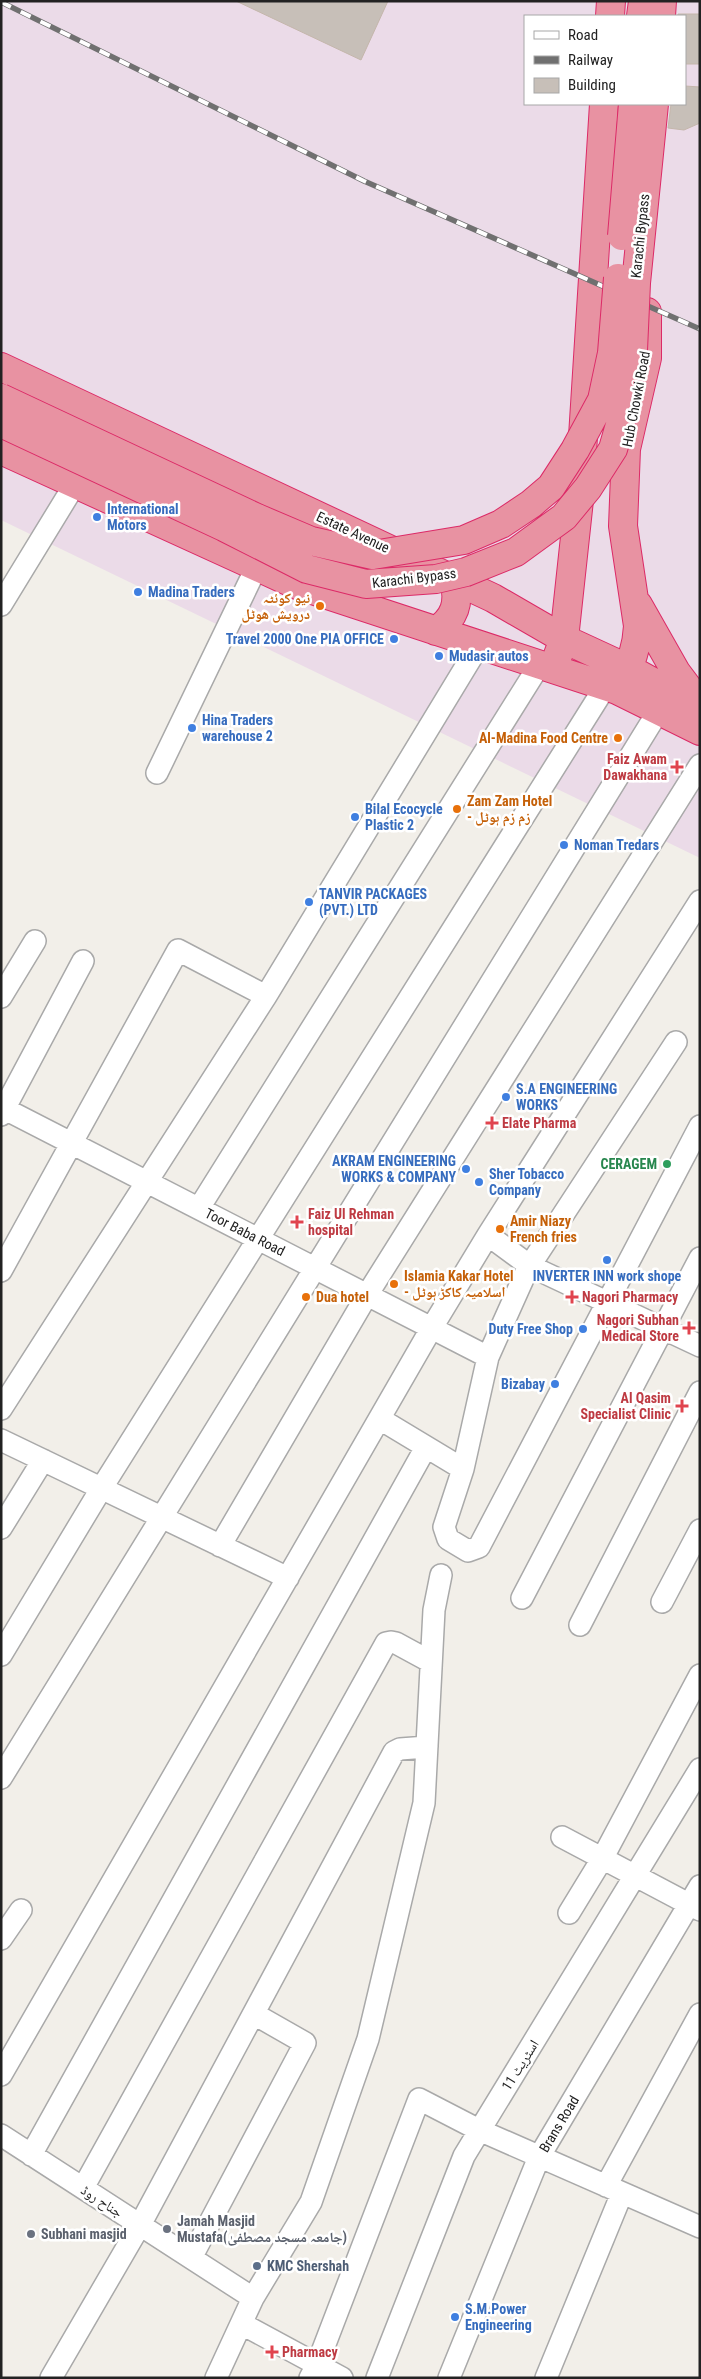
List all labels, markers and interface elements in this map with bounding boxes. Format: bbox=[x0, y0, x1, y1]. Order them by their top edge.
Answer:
legend bbox=[524, 15, 686, 105]
text: Road bbox=[568, 26, 598, 44]
text: Railway bbox=[568, 51, 613, 69]
text: Building bbox=[568, 76, 616, 94]
street label: Karachi Bypass bbox=[628, 193, 652, 279]
street label: Hub Chowki Road bbox=[619, 350, 653, 448]
place label: International Motors bbox=[107, 501, 179, 533]
street label: Estate Avenue bbox=[314, 508, 392, 556]
marker: International Motors bbox=[91, 511, 103, 523]
street label: Karachi Bypass bbox=[371, 565, 457, 591]
place label: Madina Traders bbox=[148, 584, 235, 600]
marker: Madina Traders bbox=[132, 586, 144, 598]
place label: نیو کوئٹہ درویش ھوٹل bbox=[242, 590, 310, 623]
marker: نیو کوئٹہ درویش ھوٹل bbox=[314, 600, 326, 612]
place label: Travel 2000 One PIA OFFICE bbox=[226, 631, 384, 647]
marker: Travel 2000 One PIA OFFICE bbox=[388, 633, 400, 645]
place label: Mudasir autos bbox=[449, 648, 529, 664]
marker: Mudasir autos bbox=[433, 650, 445, 662]
place label: Hina Traders warehouse 2 bbox=[202, 712, 273, 744]
marker: Hina Traders warehouse 2 bbox=[186, 722, 198, 734]
place label: Al-Madina Food Centre bbox=[479, 730, 608, 746]
marker: Al-Madina Food Centre bbox=[612, 732, 624, 744]
place label: Faiz Awam Dawakhana bbox=[603, 751, 667, 783]
marker: Faiz Awam Dawakhana bbox=[671, 761, 683, 773]
place label: Zam Zam Hotel - زم زم ہوٹل bbox=[467, 793, 552, 827]
place label: Bilal Ecocycle Plastic 2 bbox=[365, 801, 443, 833]
marker: Zam Zam Hotel - زم زم ہوٹل bbox=[451, 803, 463, 815]
marker: Bilal Ecocycle Plastic 2 bbox=[349, 811, 361, 823]
place label: Noman Tredars bbox=[574, 837, 659, 853]
marker: Noman Tredars bbox=[558, 839, 570, 851]
place label: TANVIR PACKAGES (PVT.) LTD bbox=[319, 886, 428, 919]
marker: TANVIR PACKAGES (PVT.) LTD bbox=[303, 896, 315, 908]
place label: S.A ENGINEERING WORKS bbox=[516, 1081, 617, 1113]
marker: S.A ENGINEERING WORKS bbox=[500, 1091, 512, 1103]
place label: Elate Pharma bbox=[502, 1115, 577, 1131]
marker: Elate Pharma bbox=[486, 1117, 498, 1129]
place label: AKRAM ENGINEERING WORKS & COMPANY bbox=[332, 1153, 456, 1185]
place label: CERAGEM bbox=[601, 1156, 657, 1172]
marker: CERAGEM bbox=[661, 1158, 673, 1170]
marker: AKRAM ENGINEERING WORKS & COMPANY bbox=[460, 1163, 472, 1175]
place label: Sher Tobacco Company bbox=[489, 1166, 564, 1198]
marker: Sher Tobacco Company bbox=[473, 1176, 485, 1188]
street label: Toor Baba Road bbox=[202, 1205, 288, 1259]
place label: Faiz Ul Rehman hospital bbox=[308, 1206, 394, 1238]
place label: Amir Niazy French fries bbox=[510, 1213, 577, 1245]
marker: Faiz Ul Rehman hospital bbox=[290, 1215, 304, 1229]
marker: Amir Niazy French fries bbox=[494, 1223, 506, 1235]
marker: INVERTER INN work shope bbox=[601, 1254, 613, 1266]
place label: Islamia Kakar Hotel - اسلامیہ کاکڑ ہوٹل bbox=[404, 1268, 514, 1301]
place label: INVERTER INN work shope bbox=[533, 1268, 682, 1284]
marker: Islamia Kakar Hotel - اسلامیہ کاکڑ ہوٹل bbox=[388, 1278, 400, 1290]
place label: Dua hotel bbox=[316, 1289, 369, 1305]
place label: Nagori Pharmacy bbox=[582, 1289, 679, 1305]
marker: Dua hotel bbox=[300, 1291, 312, 1303]
marker: Nagori Pharmacy bbox=[566, 1291, 578, 1303]
place label: Nagori Subhan Medical Store bbox=[597, 1312, 679, 1344]
place label: Duty Free Shop bbox=[488, 1321, 573, 1337]
marker: Nagori Subhan Medical Store bbox=[683, 1322, 695, 1334]
marker: Duty Free Shop bbox=[577, 1323, 589, 1335]
place label: Bizabay bbox=[501, 1376, 546, 1392]
marker: Bizabay bbox=[549, 1378, 561, 1390]
place label: Al Qasim Specialist Clinic bbox=[580, 1390, 672, 1422]
marker: Al Qasim Specialist Clinic bbox=[675, 1399, 689, 1413]
street label: اسٹریٹ 11 bbox=[498, 2037, 543, 2094]
street label: Brans Road bbox=[536, 2093, 582, 2155]
street label: جناح روڈ bbox=[77, 2182, 126, 2222]
place label: Jamah Masjid Mustafa(جامعہ مسجد مصطفیٰ) bbox=[177, 2213, 347, 2246]
marker: Jamah Masjid Mustafa(جامعہ مسجد مصطفیٰ) bbox=[161, 2223, 173, 2235]
place label: Subhani masjid bbox=[41, 2226, 127, 2242]
marker: Subhani masjid bbox=[25, 2228, 37, 2240]
place label: KMC Shershah bbox=[267, 2258, 349, 2274]
marker: KMC Shershah bbox=[251, 2260, 263, 2272]
place label: S.M.Power Engineering bbox=[465, 2301, 532, 2333]
marker: S.M.Power Engineering bbox=[449, 2311, 461, 2323]
place label: Pharmacy bbox=[282, 2344, 338, 2360]
marker: Pharmacy bbox=[266, 2346, 278, 2358]

